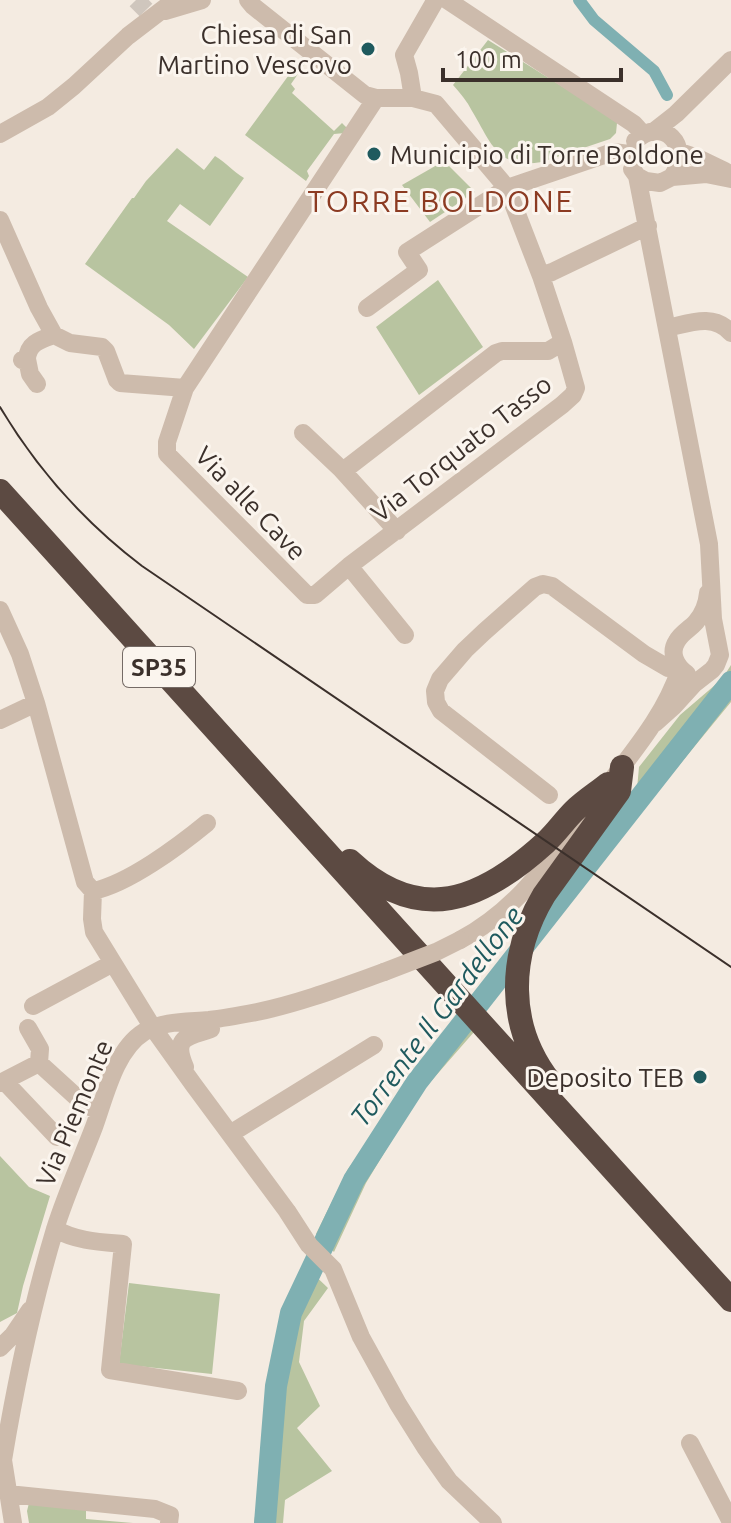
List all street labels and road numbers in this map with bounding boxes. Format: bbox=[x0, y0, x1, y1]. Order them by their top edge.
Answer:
street label: Via Torquato Tasso bbox=[365, 369, 557, 527]
street label: Via alle Cave bbox=[190, 440, 312, 566]
road number: SP35 bbox=[123, 647, 195, 687]
street label: Via Piemonte bbox=[30, 1035, 118, 1191]

